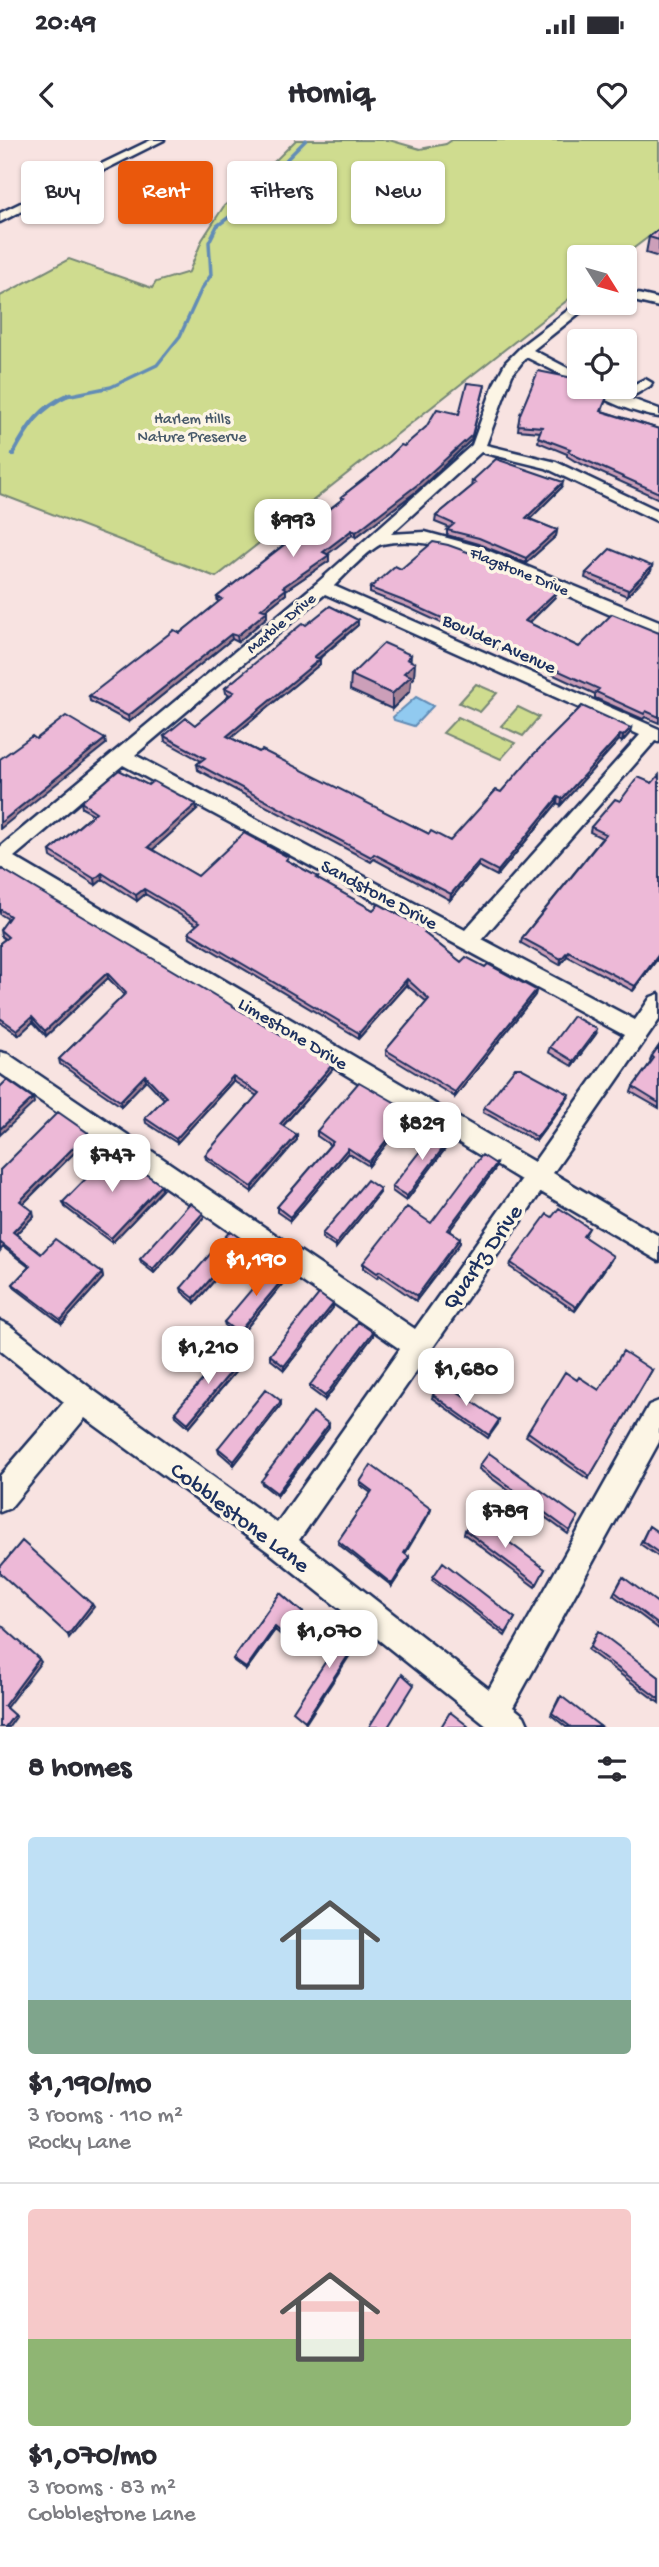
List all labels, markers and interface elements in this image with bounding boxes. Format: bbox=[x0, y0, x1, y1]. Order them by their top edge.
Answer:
text: 20:49 bbox=[35, 9, 96, 40]
icon: back bbox=[28, 76, 66, 114]
text: Homiq bbox=[288, 76, 371, 114]
icon: heart bbox=[593, 76, 631, 114]
chip: Buy bbox=[21, 161, 104, 224]
chip: Rent bbox=[118, 161, 213, 224]
chip: Filters bbox=[227, 161, 337, 224]
chip: New bbox=[351, 161, 445, 224]
north arrow bbox=[567, 245, 637, 315]
map controls bbox=[567, 245, 637, 399]
button: locate bbox=[567, 329, 637, 399]
park label: Harlem Hills Nature Preserve bbox=[138, 411, 247, 448]
pin: $993 bbox=[252, 500, 334, 559]
text: $993 bbox=[270, 508, 316, 535]
street label: Flagstone Drive bbox=[466, 544, 572, 602]
street label: Marble Drive bbox=[244, 590, 321, 659]
street label: Boulder Avenue bbox=[437, 609, 559, 681]
street label: Sandstone Drive bbox=[316, 856, 441, 937]
street label: Limestone Drive bbox=[233, 993, 351, 1077]
pin: $829 bbox=[381, 1102, 463, 1162]
text: $829 bbox=[399, 1111, 445, 1138]
pin: $747 bbox=[71, 1135, 153, 1194]
text: $747 bbox=[89, 1143, 135, 1170]
street label: Quartz Drive bbox=[438, 1199, 531, 1316]
pin: $1,190 bbox=[199, 1238, 313, 1298]
text: $1,190 bbox=[226, 1247, 286, 1274]
pin: $1,210 bbox=[151, 1326, 265, 1386]
text: $1,210 bbox=[178, 1335, 238, 1362]
pin: $1,680 bbox=[409, 1348, 523, 1408]
text: $1,680 bbox=[434, 1357, 498, 1384]
street label: Cobblestone Lane bbox=[164, 1458, 315, 1581]
pin: $789 bbox=[464, 1490, 546, 1550]
text: $789 bbox=[482, 1499, 528, 1526]
pin: $1,070 bbox=[272, 1610, 386, 1670]
text: $1,070 bbox=[297, 1619, 361, 1646]
icon: filters bbox=[593, 1750, 631, 1788]
text: 8 homes bbox=[28, 1752, 131, 1787]
icon: home bbox=[267, 1882, 393, 2008]
text: $1,190/mo bbox=[28, 2068, 151, 2103]
text: 3 rooms · 110 m² bbox=[28, 2103, 183, 2130]
text: Rocky Lane bbox=[28, 2130, 131, 2157]
icon: home bbox=[267, 2254, 393, 2380]
text: $1,070/mo bbox=[28, 2440, 157, 2475]
text: 3 rooms · 83 m² bbox=[28, 2475, 176, 2502]
text: Cobblestone Lane bbox=[28, 2502, 196, 2529]

